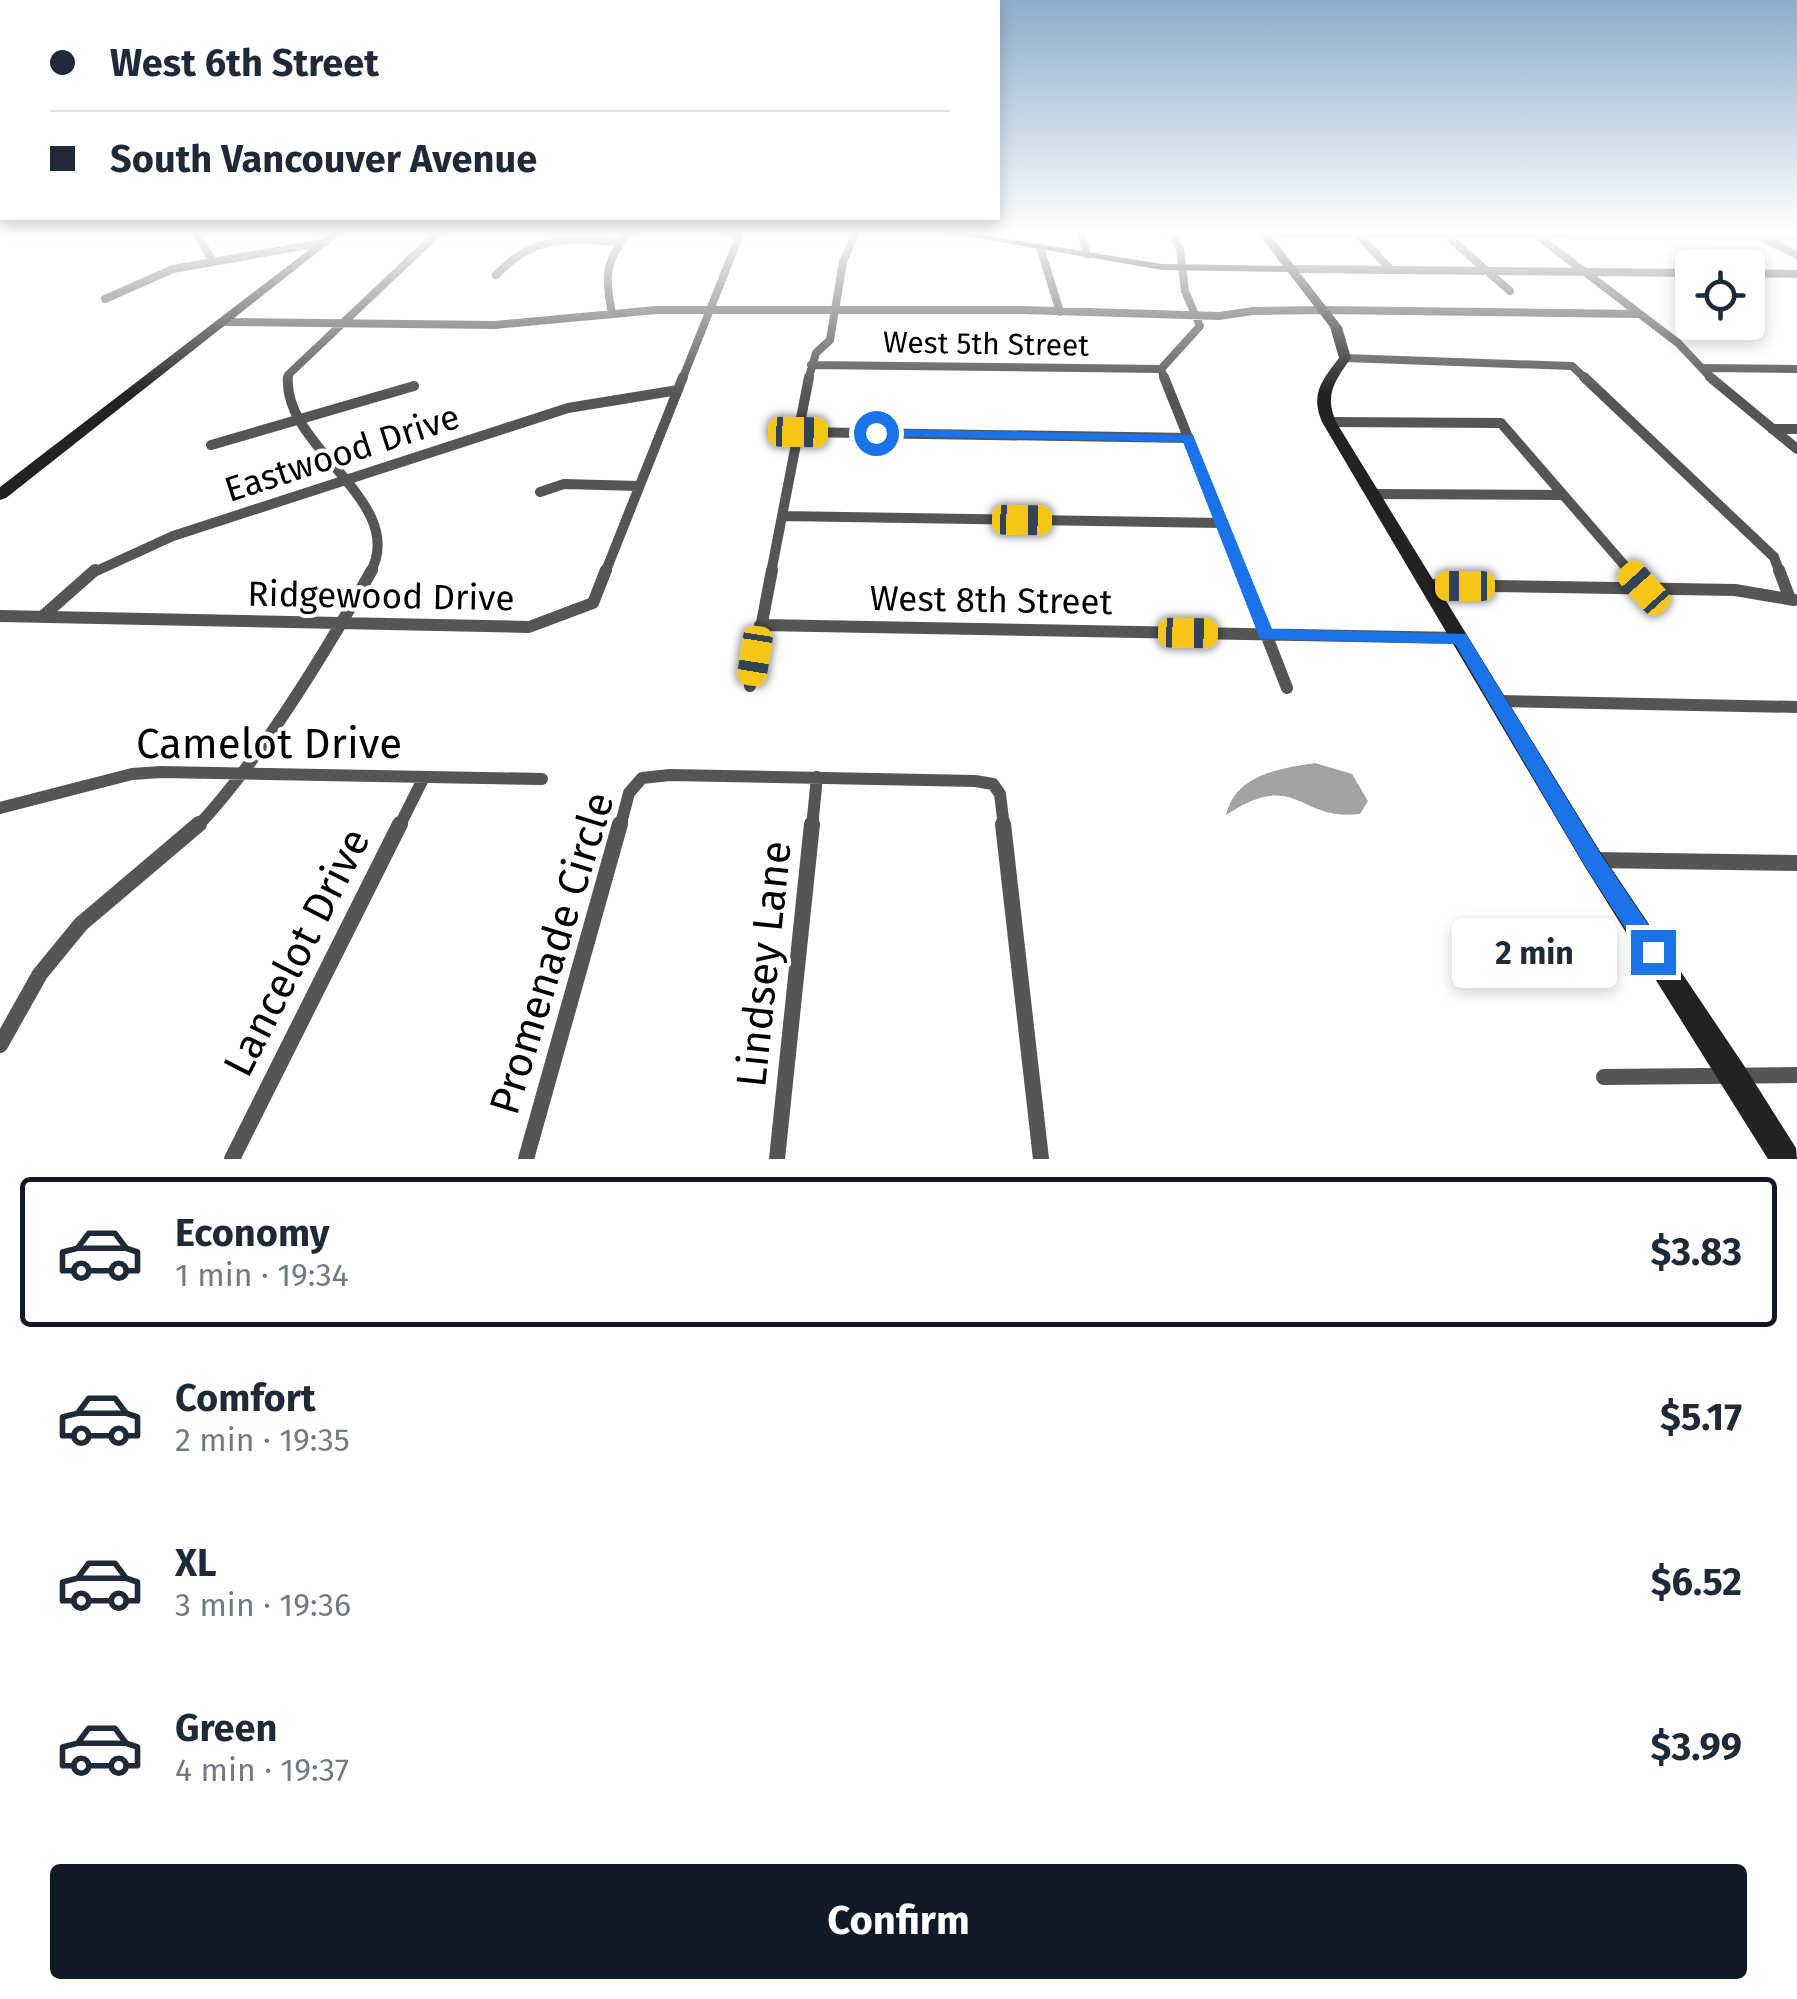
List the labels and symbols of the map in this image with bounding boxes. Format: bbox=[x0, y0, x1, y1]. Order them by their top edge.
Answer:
street label: West 5th Street bbox=[883, 324, 1090, 364]
street label: Eastwood Drive bbox=[219, 395, 465, 511]
route start bbox=[854, 411, 899, 456]
car bbox=[768, 416, 828, 448]
car bbox=[992, 504, 1052, 536]
car bbox=[1613, 556, 1675, 620]
car bbox=[1435, 571, 1495, 601]
street label: Ridgewood Drive bbox=[247, 573, 515, 619]
street label: West 8th Street bbox=[869, 577, 1113, 623]
car bbox=[1158, 617, 1218, 649]
car bbox=[735, 624, 775, 688]
street label: Camelot Drive bbox=[136, 719, 402, 769]
street label: Promenade Circle bbox=[479, 786, 625, 1120]
street label: Lancelot Drive bbox=[213, 820, 381, 1085]
street label: Lindsey Lane bbox=[726, 838, 802, 1090]
callout: 2 min bbox=[1453, 917, 1618, 987]
route end bbox=[1631, 930, 1676, 975]

